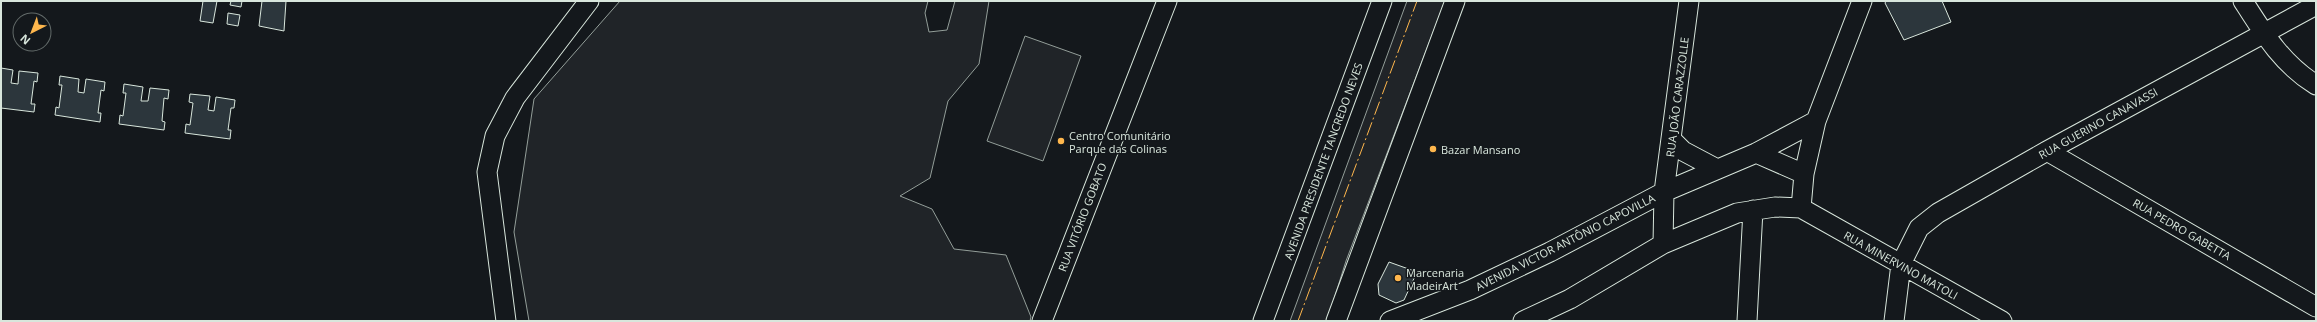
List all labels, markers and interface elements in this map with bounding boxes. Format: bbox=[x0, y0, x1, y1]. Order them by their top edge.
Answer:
north arrow bbox=[12, 12, 52, 52]
text: N bbox=[17, 31, 33, 48]
street label: RUA JOÃO CARAZZOLLE bbox=[1662, 36, 1692, 158]
street label: AVENIDA PRESIDENTE TANCREDO NEVES bbox=[1280, 61, 1366, 261]
street label: RUA GUERINO CANAVASSI bbox=[2036, 84, 2160, 162]
place label: Centro Comunitário Parque das Colinas bbox=[1069, 128, 1171, 156]
marker: Centro Comunitário Parque das Colinas bbox=[1056, 136, 1066, 146]
place label: Bazar Mansano bbox=[1441, 142, 1521, 157]
marker: Bazar Mansano bbox=[1428, 144, 1438, 154]
street label: RUA VITÓRIO GOBATO bbox=[1054, 160, 1110, 274]
street label: AVENIDA VICTOR ANTÔNIO CAPOVILLA bbox=[1473, 190, 1657, 294]
street label: RUA PEDRO GABETTA bbox=[2130, 195, 2234, 263]
street label: RUA MINERVINO MATOLI bbox=[1841, 227, 1961, 303]
place label: Marcenaria MadeirArt bbox=[1406, 265, 1464, 293]
marker: Marcenaria MadeirArt bbox=[1393, 273, 1403, 283]

